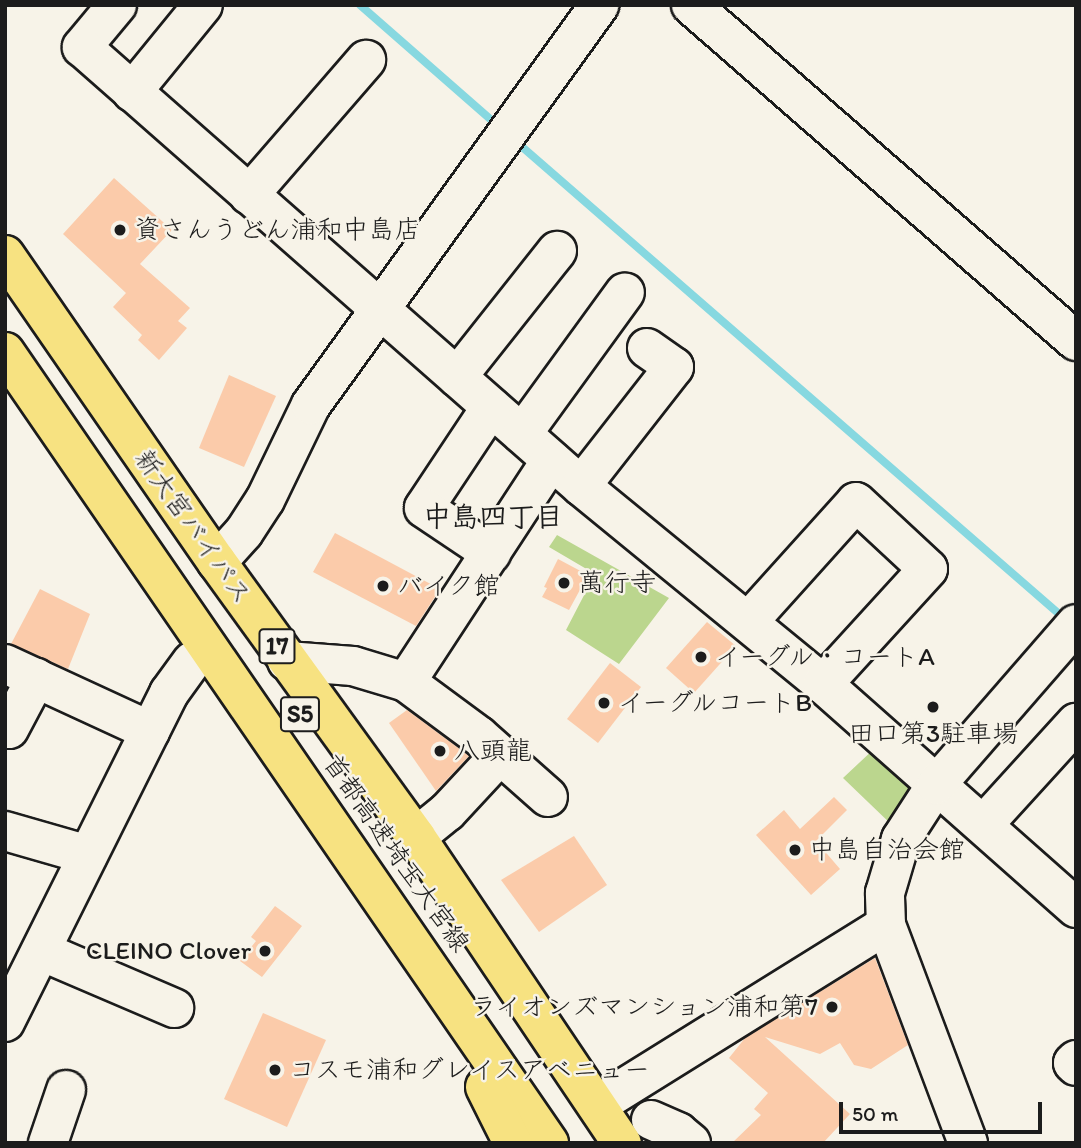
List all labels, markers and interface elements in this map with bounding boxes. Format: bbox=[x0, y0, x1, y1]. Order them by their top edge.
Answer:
place label: 資さんうどん浦和中島店 bbox=[134, 214, 420, 246]
marker: 資さんうどん浦和中島店 bbox=[112, 222, 128, 238]
street label: 新大宮バイパス bbox=[128, 444, 258, 610]
district label: 中島四丁目 bbox=[423, 499, 563, 533]
place label: 萬行寺 bbox=[578, 567, 656, 599]
place label: バイク館 bbox=[397, 570, 501, 602]
marker: 萬行寺 bbox=[556, 575, 572, 591]
marker: バイク館 bbox=[375, 578, 391, 594]
road number: 17 bbox=[258, 626, 296, 666]
place label: イーグル・コートA bbox=[715, 641, 938, 673]
marker: イーグル・コートA bbox=[693, 649, 709, 665]
place label: イーグルコートB bbox=[618, 687, 815, 719]
road number: S5 bbox=[279, 694, 321, 734]
marker: イーグルコートB bbox=[596, 695, 612, 711]
marker: 田口第3駐車場 bbox=[925, 699, 941, 715]
place label: 田口第3駐車場 bbox=[848, 718, 1018, 750]
place label: 八頭龍 bbox=[454, 735, 532, 767]
marker: 八頭龍 bbox=[432, 743, 448, 759]
street label: 首都高速埼玉大宮線 bbox=[316, 748, 476, 958]
place label: 中島自治会館 bbox=[809, 834, 965, 866]
marker: 中島自治会館 bbox=[787, 842, 803, 858]
place label: CLEINO Clover bbox=[86, 935, 251, 967]
marker: CLEINO Clover bbox=[257, 943, 273, 959]
place label: ライオンズマンション浦和第7 bbox=[467, 991, 818, 1023]
marker: ライオンズマンション浦和第7 bbox=[824, 999, 840, 1015]
place label: コスモ浦和グレイスアベニュー bbox=[289, 1054, 653, 1086]
marker: コスモ浦和グレイスアベニュー bbox=[267, 1062, 283, 1078]
scale bar bbox=[843, 1088, 1046, 1132]
text: 50 m bbox=[852, 1101, 898, 1126]

